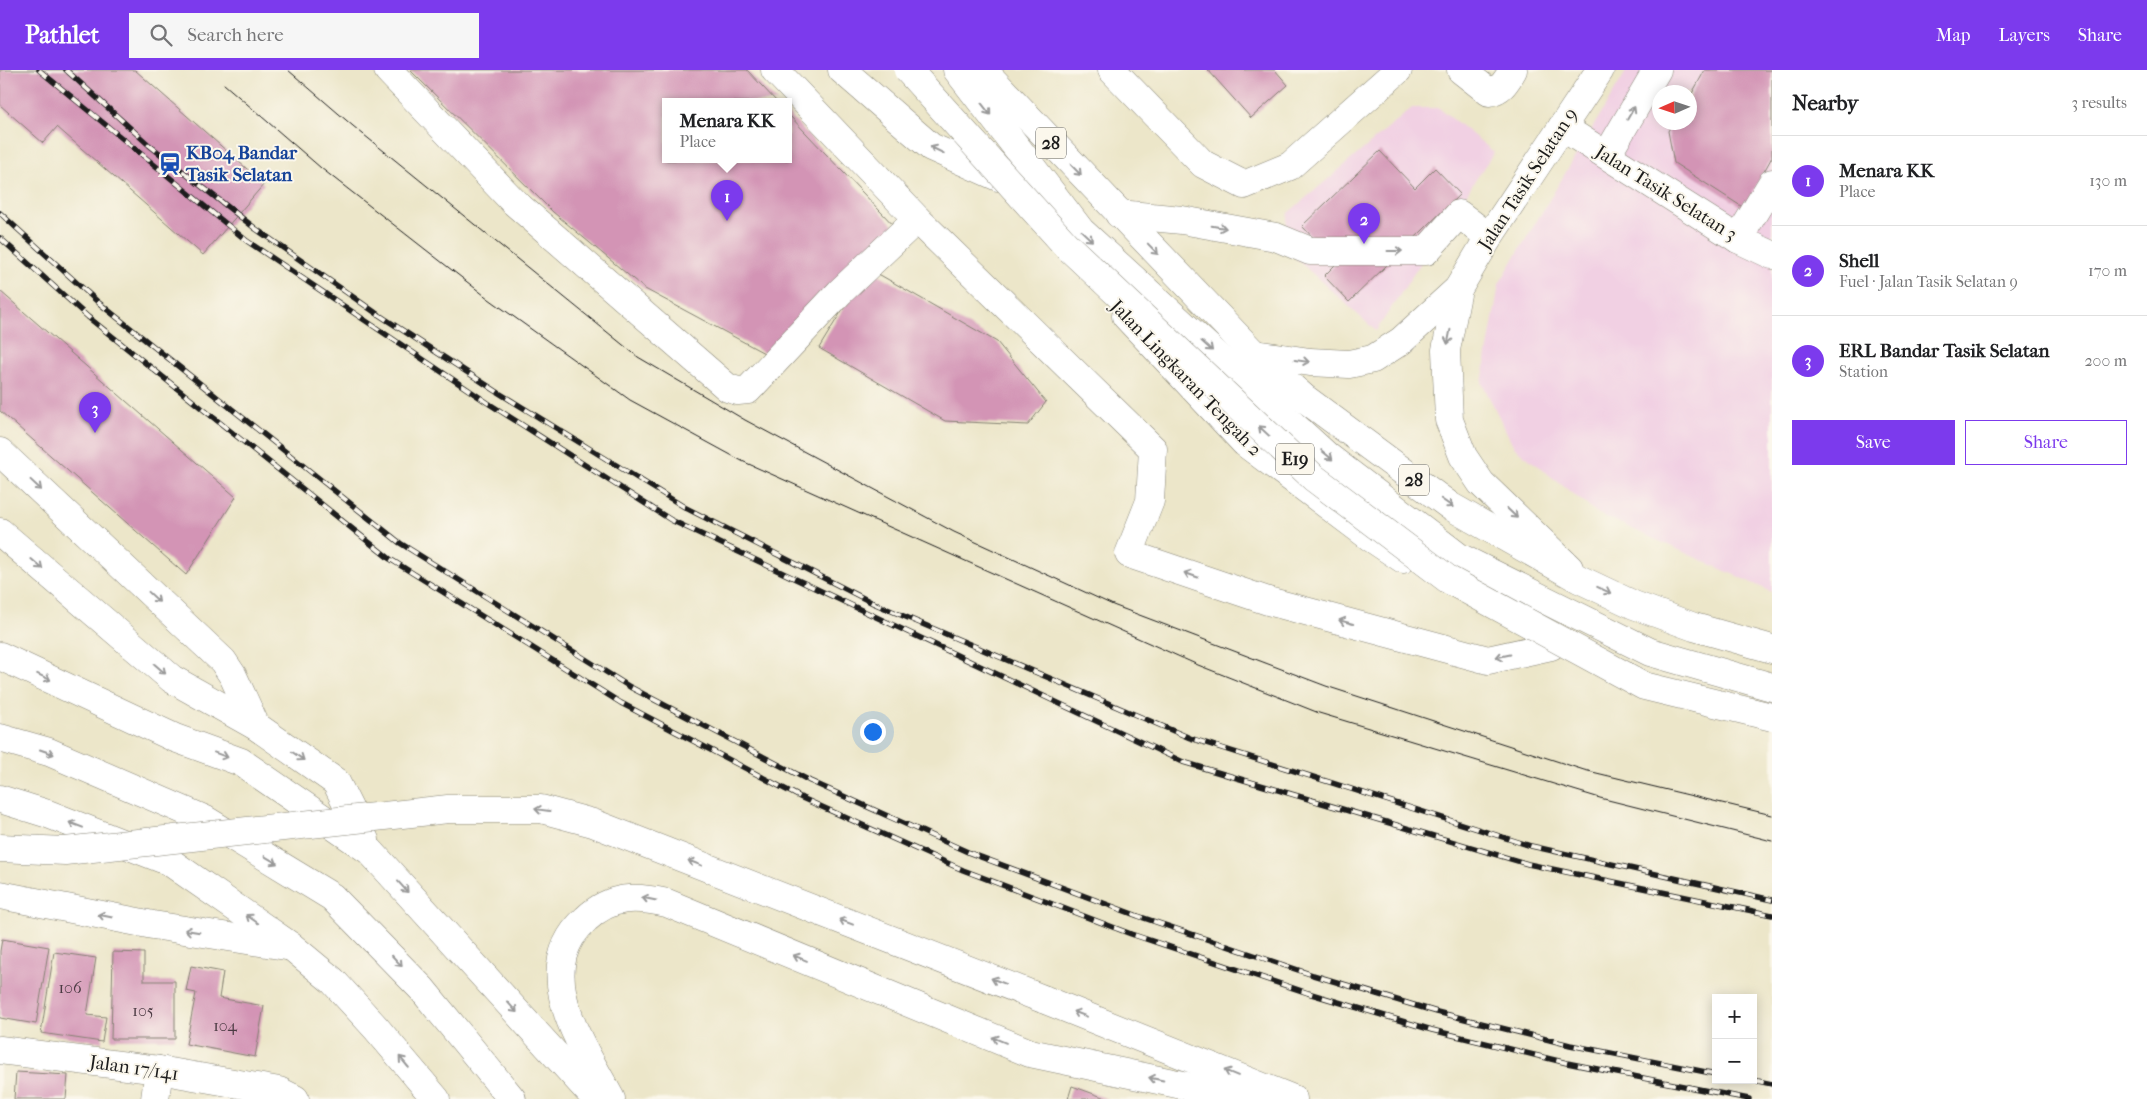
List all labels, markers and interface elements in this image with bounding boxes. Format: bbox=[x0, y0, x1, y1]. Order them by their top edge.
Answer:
search box bbox=[129, 13, 479, 58]
text: Pathlet bbox=[25, 21, 99, 49]
icon: search bbox=[147, 21, 175, 49]
text: Search here bbox=[187, 24, 284, 46]
text: Map bbox=[1936, 25, 1970, 46]
text: Layers bbox=[1998, 25, 2050, 46]
text: Share bbox=[2078, 25, 2122, 46]
north arrow bbox=[1652, 85, 1697, 130]
text: Nearby bbox=[1792, 91, 1858, 115]
text: 3 results bbox=[2071, 93, 2127, 112]
popup bbox=[662, 98, 792, 163]
one-way arrow bbox=[981, 102, 992, 115]
street label: Jalan Tasik Selatan 9 bbox=[1473, 104, 1582, 256]
one-way arrow bbox=[1627, 107, 1637, 121]
text: Menara KK bbox=[680, 110, 774, 132]
road number: 28 bbox=[1036, 128, 1066, 158]
text: Place bbox=[680, 132, 716, 151]
street label: Jalan Tasik Selatan 3 bbox=[1589, 139, 1741, 245]
place label: KB04 Bandar Tasik Selatan bbox=[185, 142, 298, 186]
one-way arrow bbox=[930, 144, 945, 154]
station icon: KB04 Bandar Tasik Selatan bbox=[157, 151, 183, 177]
text: Menara KK bbox=[1839, 160, 1934, 182]
one-way arrow bbox=[1070, 163, 1082, 176]
text: 1 bbox=[1805, 171, 1811, 190]
text: 130 m bbox=[2089, 171, 2127, 190]
pin: 1 bbox=[711, 180, 743, 221]
text: Place bbox=[1839, 182, 1875, 201]
pin: 2 bbox=[1348, 203, 1380, 244]
one-way arrow bbox=[1211, 222, 1227, 232]
one-way arrow bbox=[1081, 230, 1093, 242]
one-way arrow bbox=[1147, 243, 1159, 255]
one-way arrow bbox=[1387, 246, 1403, 256]
text: Shell bbox=[1839, 250, 1879, 272]
text: 2 bbox=[1804, 261, 1812, 280]
text: 170 m bbox=[2088, 261, 2127, 280]
text: Fuel · Jalan Tasik Selatan 9 bbox=[1839, 272, 2018, 291]
street label: Jalan Lingkaran Tengah 2 bbox=[1104, 294, 1266, 461]
one-way arrow bbox=[1443, 328, 1453, 344]
one-way arrow bbox=[1200, 340, 1213, 352]
text: ERL Bandar Tasik Selatan bbox=[1839, 340, 2049, 362]
text: 3 bbox=[1805, 351, 1811, 370]
text: 200 m bbox=[2084, 351, 2127, 370]
one-way arrow bbox=[1294, 356, 1310, 366]
text: Station bbox=[1839, 362, 1888, 381]
pin: 3 bbox=[79, 392, 111, 433]
button: Save bbox=[1792, 420, 1955, 465]
button: Share bbox=[1965, 420, 2127, 465]
one-way arrow bbox=[1258, 425, 1271, 437]
road number: E19 bbox=[1276, 444, 1314, 474]
one-way arrow bbox=[1320, 450, 1333, 461]
road number: 28 bbox=[1399, 464, 1429, 496]
one-way arrow bbox=[29, 479, 42, 491]
one-way arrow bbox=[1440, 498, 1454, 509]
one-way arrow bbox=[1505, 507, 1518, 519]
one-way arrow bbox=[30, 558, 43, 569]
one-way arrow bbox=[1183, 570, 1199, 579]
one-way arrow bbox=[1596, 586, 1611, 596]
one-way arrow bbox=[148, 591, 161, 603]
one-way arrow bbox=[1338, 617, 1354, 626]
one-way arrow bbox=[1496, 652, 1512, 662]
one-way arrow bbox=[154, 664, 167, 675]
one-way arrow bbox=[36, 672, 51, 682]
your location bbox=[860, 719, 886, 745]
one-way arrow bbox=[38, 748, 54, 757]
one-way arrow bbox=[291, 750, 304, 761]
one-way arrow bbox=[212, 751, 228, 760]
one-way arrow bbox=[534, 805, 550, 815]
one-way arrow bbox=[69, 820, 84, 829]
one-way arrow bbox=[264, 855, 278, 865]
one-way arrow bbox=[688, 857, 703, 867]
one-way arrow bbox=[397, 880, 408, 893]
one-way arrow bbox=[641, 894, 657, 903]
one-way arrow bbox=[97, 911, 113, 920]
one-way arrow bbox=[246, 914, 260, 924]
one-way arrow bbox=[839, 917, 854, 926]
one-way arrow bbox=[185, 926, 201, 936]
one-way arrow bbox=[793, 952, 808, 962]
one-way arrow bbox=[391, 955, 403, 968]
one-way arrow bbox=[990, 976, 1006, 985]
house number: 106 bbox=[58, 978, 82, 997]
map controls bbox=[1712, 994, 1757, 1084]
button: + bbox=[1712, 994, 1757, 1039]
one-way arrow bbox=[506, 1000, 518, 1013]
house number: 105 bbox=[132, 1001, 154, 1020]
one-way arrow bbox=[1073, 1009, 1088, 1018]
house number: 104 bbox=[213, 1016, 237, 1035]
one-way arrow bbox=[991, 1034, 1006, 1043]
button: − bbox=[1712, 1039, 1757, 1084]
street label: Jalan 17/141 bbox=[86, 1051, 180, 1085]
one-way arrow bbox=[399, 1055, 410, 1068]
one-way arrow bbox=[1224, 1068, 1239, 1077]
one-way arrow bbox=[1148, 1074, 1164, 1084]

